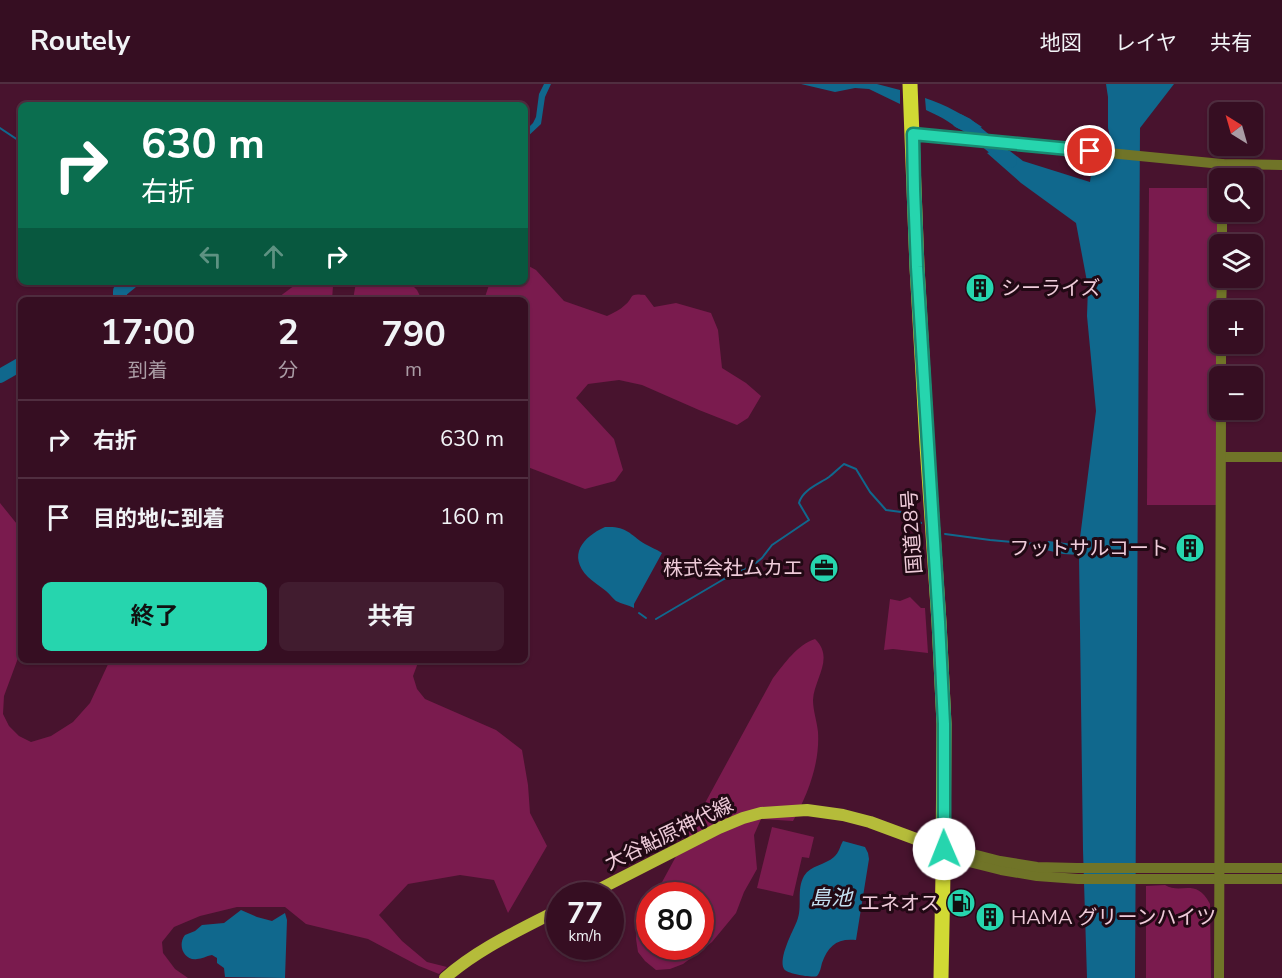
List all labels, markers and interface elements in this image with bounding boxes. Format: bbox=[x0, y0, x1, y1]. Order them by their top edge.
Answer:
text: Routely bbox=[30, 22, 130, 60]
text: 地図 bbox=[1040, 29, 1082, 57]
text: レイヤ bbox=[1115, 29, 1177, 57]
text: 共有 bbox=[1210, 29, 1252, 57]
north arrow bbox=[1209, 102, 1263, 156]
map controls bbox=[1209, 102, 1263, 420]
text: 630 m bbox=[141, 116, 265, 173]
pin bbox=[1064, 125, 1115, 176]
icon: right bbox=[42, 126, 120, 204]
icon: arrive bbox=[1073, 134, 1106, 167]
button: search bbox=[1209, 168, 1263, 222]
text: 右折 bbox=[141, 174, 195, 211]
button: layers bbox=[1209, 234, 1263, 288]
icon: left bbox=[194, 240, 227, 273]
icon: ahead bbox=[257, 240, 290, 273]
icon: right bbox=[320, 240, 353, 273]
building icon: シーライズ bbox=[964, 272, 996, 304]
place label: シーライズ bbox=[1001, 275, 1100, 302]
button: + bbox=[1209, 300, 1263, 354]
text: 17:00 bbox=[100, 308, 195, 357]
text: 2 bbox=[277, 308, 299, 357]
text: 790 bbox=[381, 310, 446, 359]
text: m bbox=[405, 356, 422, 383]
text: 到着 bbox=[128, 357, 168, 384]
text: 分 bbox=[278, 357, 298, 384]
button: − bbox=[1209, 366, 1263, 420]
icon: right bbox=[42, 423, 75, 456]
text: 630 m bbox=[440, 424, 504, 454]
text: 右折 bbox=[93, 426, 137, 456]
street label: 国道28号 bbox=[896, 489, 928, 575]
icon: arrive bbox=[42, 501, 75, 534]
text: 160 m bbox=[440, 502, 504, 532]
text: 目的地に到着 bbox=[93, 504, 225, 534]
building icon: フットサルコート bbox=[1174, 532, 1206, 564]
place label: フットサルコート bbox=[1009, 535, 1169, 562]
office icon: 株式会社ムカエ bbox=[808, 552, 840, 584]
place label: 株式会社ムカエ bbox=[663, 555, 803, 582]
button: 終了 bbox=[42, 582, 267, 651]
button: 共有 bbox=[279, 582, 504, 651]
street label: 大谷鮎原神代線 bbox=[600, 791, 738, 877]
position arrow bbox=[912, 817, 976, 881]
speed limit sign: 80 bbox=[636, 882, 714, 960]
water label: 島池 bbox=[810, 884, 854, 912]
fuel station icon: エネオス bbox=[945, 887, 977, 919]
place label: エネオス bbox=[860, 890, 940, 917]
text: 77 bbox=[567, 893, 603, 934]
building icon: HAMA グリーンハイツ bbox=[974, 901, 1006, 933]
place label: HAMA グリーンハイツ bbox=[1011, 904, 1216, 931]
text: km/h bbox=[568, 926, 602, 946]

